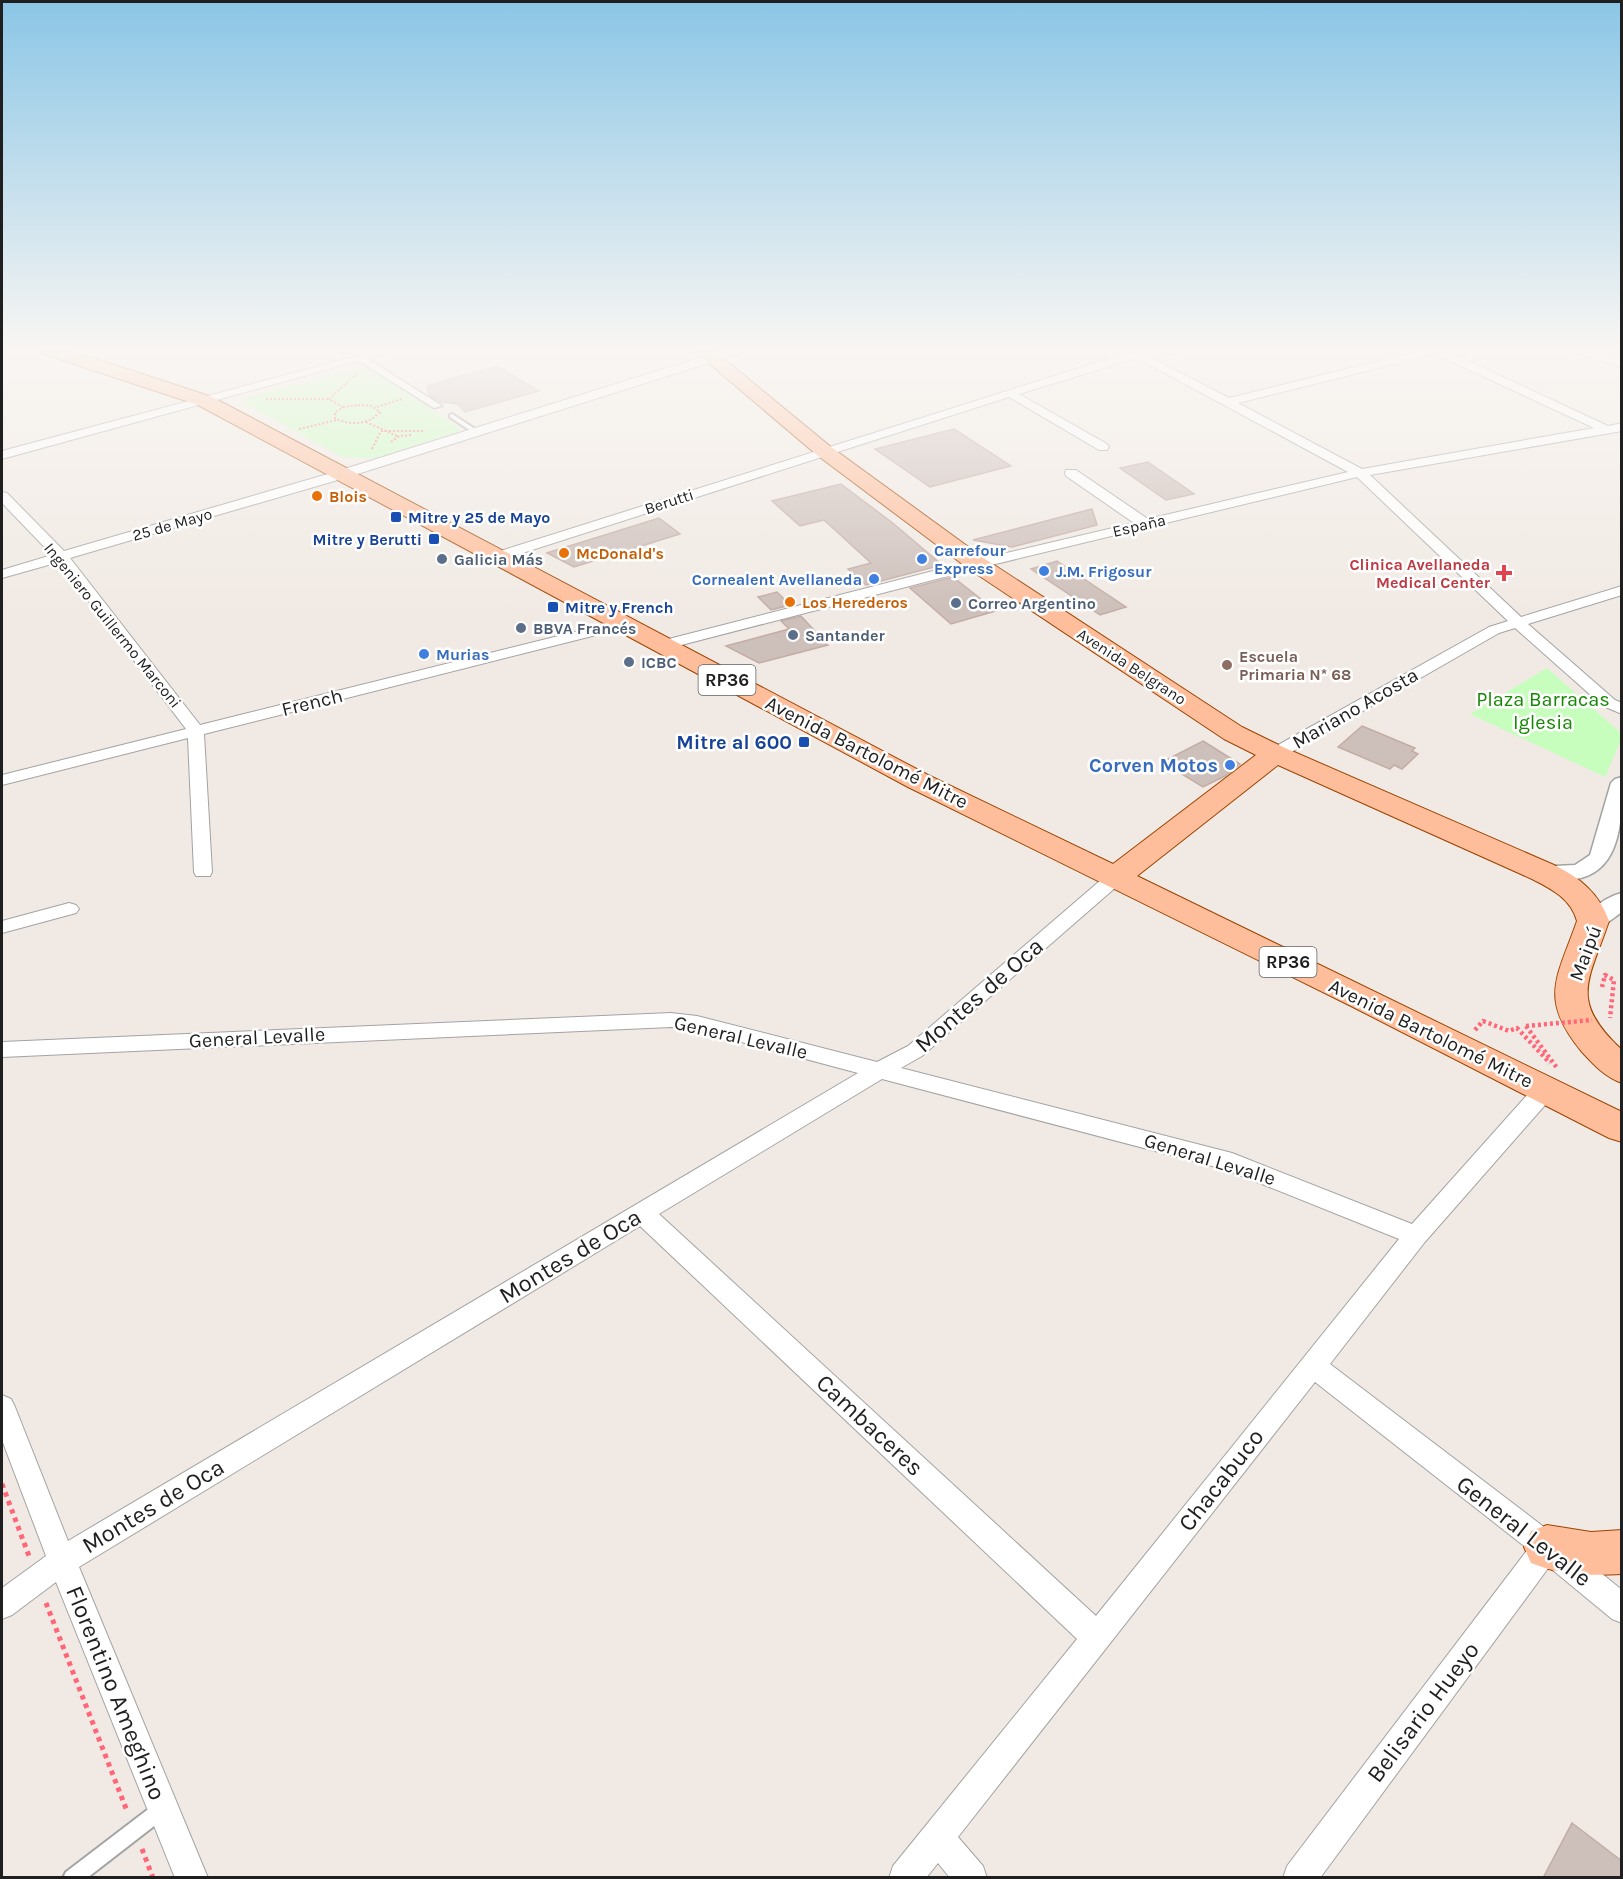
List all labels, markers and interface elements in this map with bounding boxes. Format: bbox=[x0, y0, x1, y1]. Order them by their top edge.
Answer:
street label: Berutti bbox=[642, 485, 696, 518]
place label: Blois bbox=[329, 487, 367, 506]
marker: Blois bbox=[310, 489, 324, 503]
street label: 25 de Mayo bbox=[130, 504, 214, 545]
place label: Mitre y 25 de Mayo bbox=[408, 508, 550, 527]
marker: Mitre y 25 de Mayo bbox=[389, 510, 403, 524]
street label: España bbox=[1111, 510, 1168, 541]
place label: Mitre y Berutti bbox=[313, 530, 422, 549]
marker: Mitre y Berutti bbox=[427, 532, 441, 546]
street label: Ingeniero Guillermo Marconi bbox=[40, 539, 185, 712]
place label: Carrefour Express bbox=[934, 541, 1007, 578]
place label: McDonald's bbox=[576, 544, 664, 563]
marker: McDonald's bbox=[557, 546, 571, 560]
place label: Galicia Más bbox=[454, 550, 543, 569]
marker: Galicia Más bbox=[435, 552, 449, 566]
marker: Carrefour Express bbox=[915, 552, 929, 566]
place label: Clinica Avellaneda Medical Center bbox=[1349, 555, 1491, 592]
place label: J.M. Frigosur bbox=[1056, 562, 1152, 581]
marker: J.M. Frigosur bbox=[1037, 564, 1051, 578]
marker: Clinica Avellaneda Medical Center bbox=[1495, 564, 1513, 582]
place label: Cornealent Avellaneda bbox=[692, 570, 862, 589]
marker: Cornealent Avellaneda bbox=[867, 572, 881, 586]
place label: Los Herederos bbox=[802, 593, 908, 612]
place label: Correo Argentino bbox=[968, 594, 1096, 613]
marker: Los Herederos bbox=[783, 595, 797, 609]
marker: Correo Argentino bbox=[949, 596, 963, 610]
place label: Mitre y French bbox=[565, 598, 673, 617]
marker: Mitre y French bbox=[546, 600, 560, 614]
place label: BBVA Francés bbox=[533, 619, 637, 638]
marker: BBVA Francés bbox=[514, 621, 528, 635]
street label: Avenida Belgrano bbox=[1074, 624, 1190, 709]
place label: Santander bbox=[805, 626, 885, 645]
marker: Santander bbox=[786, 628, 800, 642]
place label: Murias bbox=[436, 645, 489, 664]
marker: Murias bbox=[417, 647, 431, 661]
place label: Escuela Primaria N* 68 bbox=[1239, 647, 1351, 684]
place label: ICBC bbox=[641, 653, 677, 672]
marker: ICBC bbox=[622, 655, 636, 669]
marker: Escuela Primaria N* 68 bbox=[1220, 658, 1234, 672]
street label: Mariano Acosta bbox=[1288, 663, 1422, 754]
road number: RP36 bbox=[698, 665, 756, 695]
street label: French bbox=[279, 684, 345, 721]
park label: Plaza Barracas Iglesia bbox=[1476, 688, 1610, 734]
street label: Avenida Bartolomé Mitre bbox=[762, 691, 972, 814]
place label: Mitre al 600 bbox=[676, 731, 792, 754]
marker: Mitre al 600 bbox=[797, 735, 811, 749]
place label: Corven Motos bbox=[1089, 754, 1218, 777]
marker: Corven Motos bbox=[1223, 758, 1237, 772]
street label: Maipú bbox=[1564, 922, 1607, 984]
street label: Montes de Oca bbox=[909, 932, 1049, 1058]
road number: RP36 bbox=[1260, 947, 1316, 977]
street label: Avenida Bartolomé Mitre bbox=[1325, 974, 1537, 1093]
street label: General Levalle bbox=[672, 1011, 810, 1064]
street label: General Levalle bbox=[188, 1022, 326, 1053]
street label: General Levalle bbox=[1141, 1129, 1278, 1190]
street label: Montes de Oca bbox=[494, 1203, 646, 1309]
street label: Cambaceres bbox=[811, 1368, 929, 1482]
street label: Chacabuco bbox=[1172, 1423, 1270, 1537]
street label: Montes de Oca bbox=[77, 1453, 229, 1559]
street label: General Levalle bbox=[1451, 1470, 1597, 1592]
street label: Florentino Ameghino bbox=[60, 1582, 172, 1804]
street label: Belisario Hueyo bbox=[1361, 1636, 1485, 1788]

